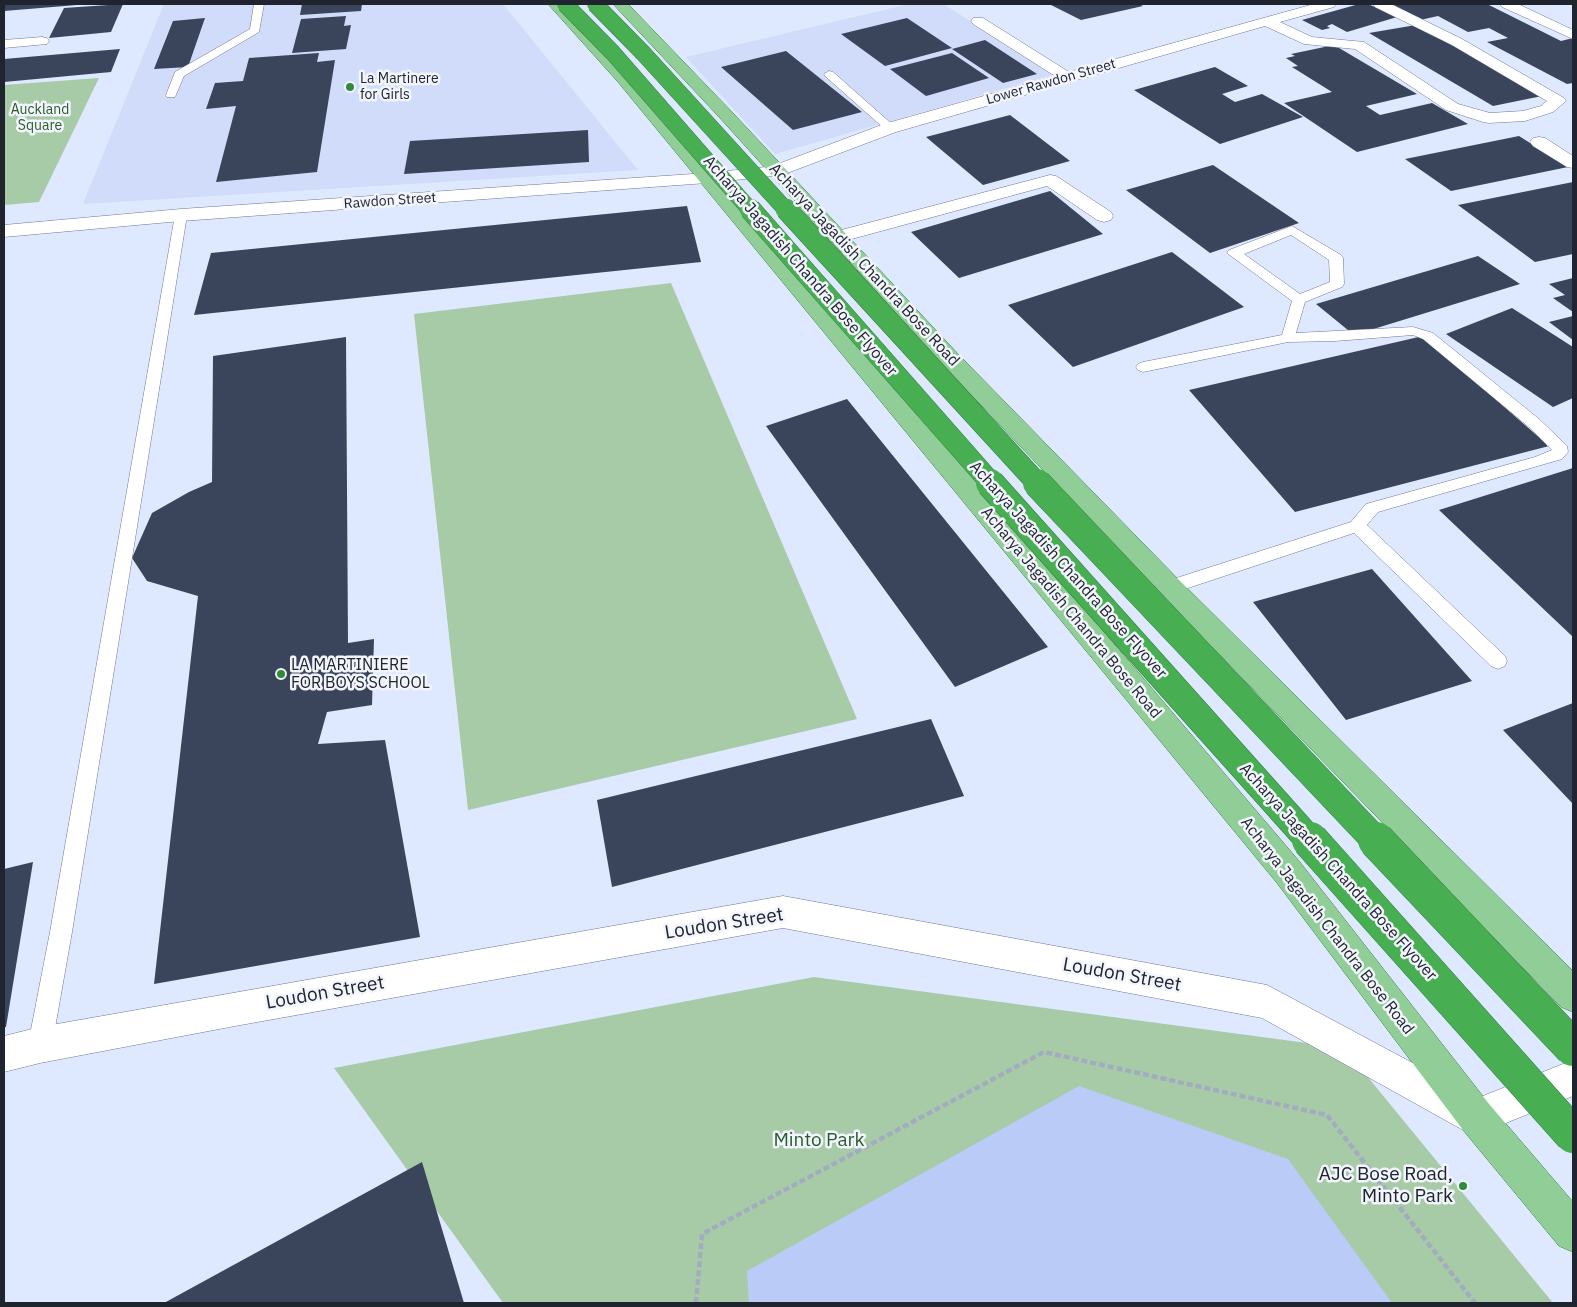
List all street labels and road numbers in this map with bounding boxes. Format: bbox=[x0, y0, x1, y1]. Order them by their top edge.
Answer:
street label: Lower Rawdon Street bbox=[984, 55, 1118, 109]
street label: Acharya Jagadish Chandra Bose Flyover bbox=[699, 152, 901, 380]
street label: Acharya Jagadish Chandra Bose Road bbox=[765, 160, 963, 370]
street label: Rawdon Street bbox=[343, 189, 437, 213]
street label: Acharya Jagadish Chandra Bose Flyover bbox=[965, 457, 1171, 683]
street label: Acharya Jagadish Chandra Bose Road bbox=[977, 503, 1165, 723]
street label: Acharya Jagadish Chandra Bose Flyover bbox=[1235, 759, 1441, 985]
street label: Acharya Jagadish Chandra Bose Road bbox=[1236, 814, 1418, 1038]
street label: Loudon Street bbox=[663, 903, 785, 945]
street label: Loudon Street bbox=[1061, 953, 1183, 997]
street label: Loudon Street bbox=[264, 971, 386, 1015]

